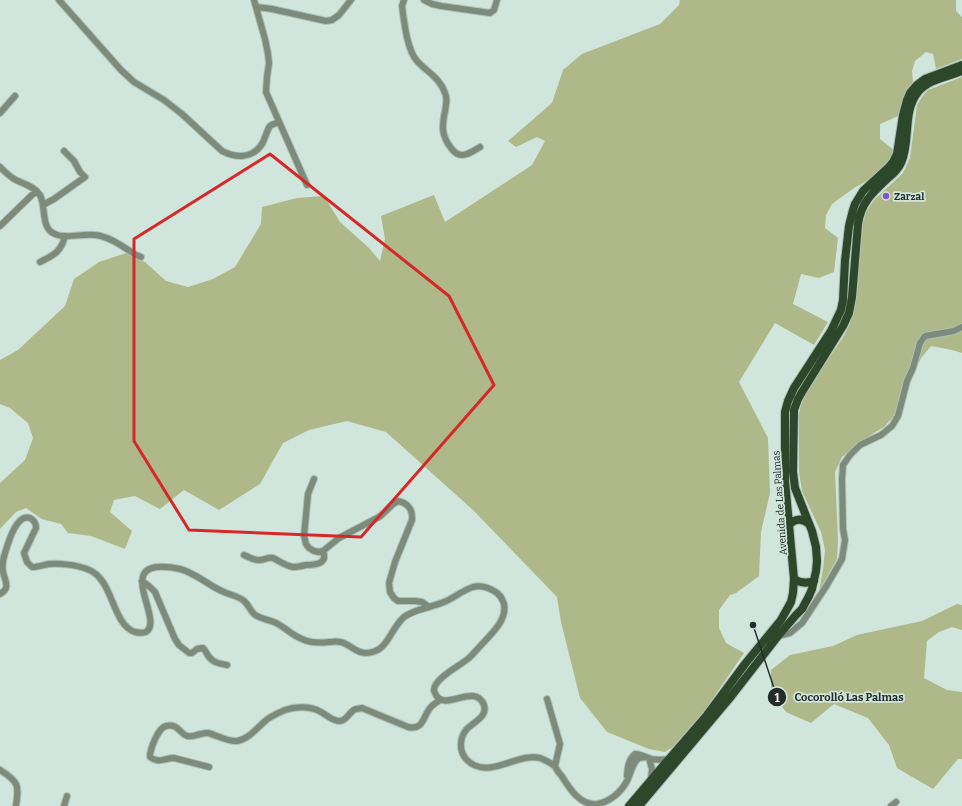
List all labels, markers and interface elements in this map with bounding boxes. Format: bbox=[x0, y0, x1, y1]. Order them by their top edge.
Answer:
marker: Zarzal bbox=[881, 191, 891, 201]
place label: Zarzal bbox=[894, 191, 924, 203]
street label: Avenida de Las Palmas bbox=[770, 450, 790, 556]
callout: Cocorolló Las Palmas bbox=[767, 686, 912, 709]
text: 1 bbox=[774, 691, 780, 705]
text: Cocorolló Las Palmas bbox=[794, 691, 904, 704]

